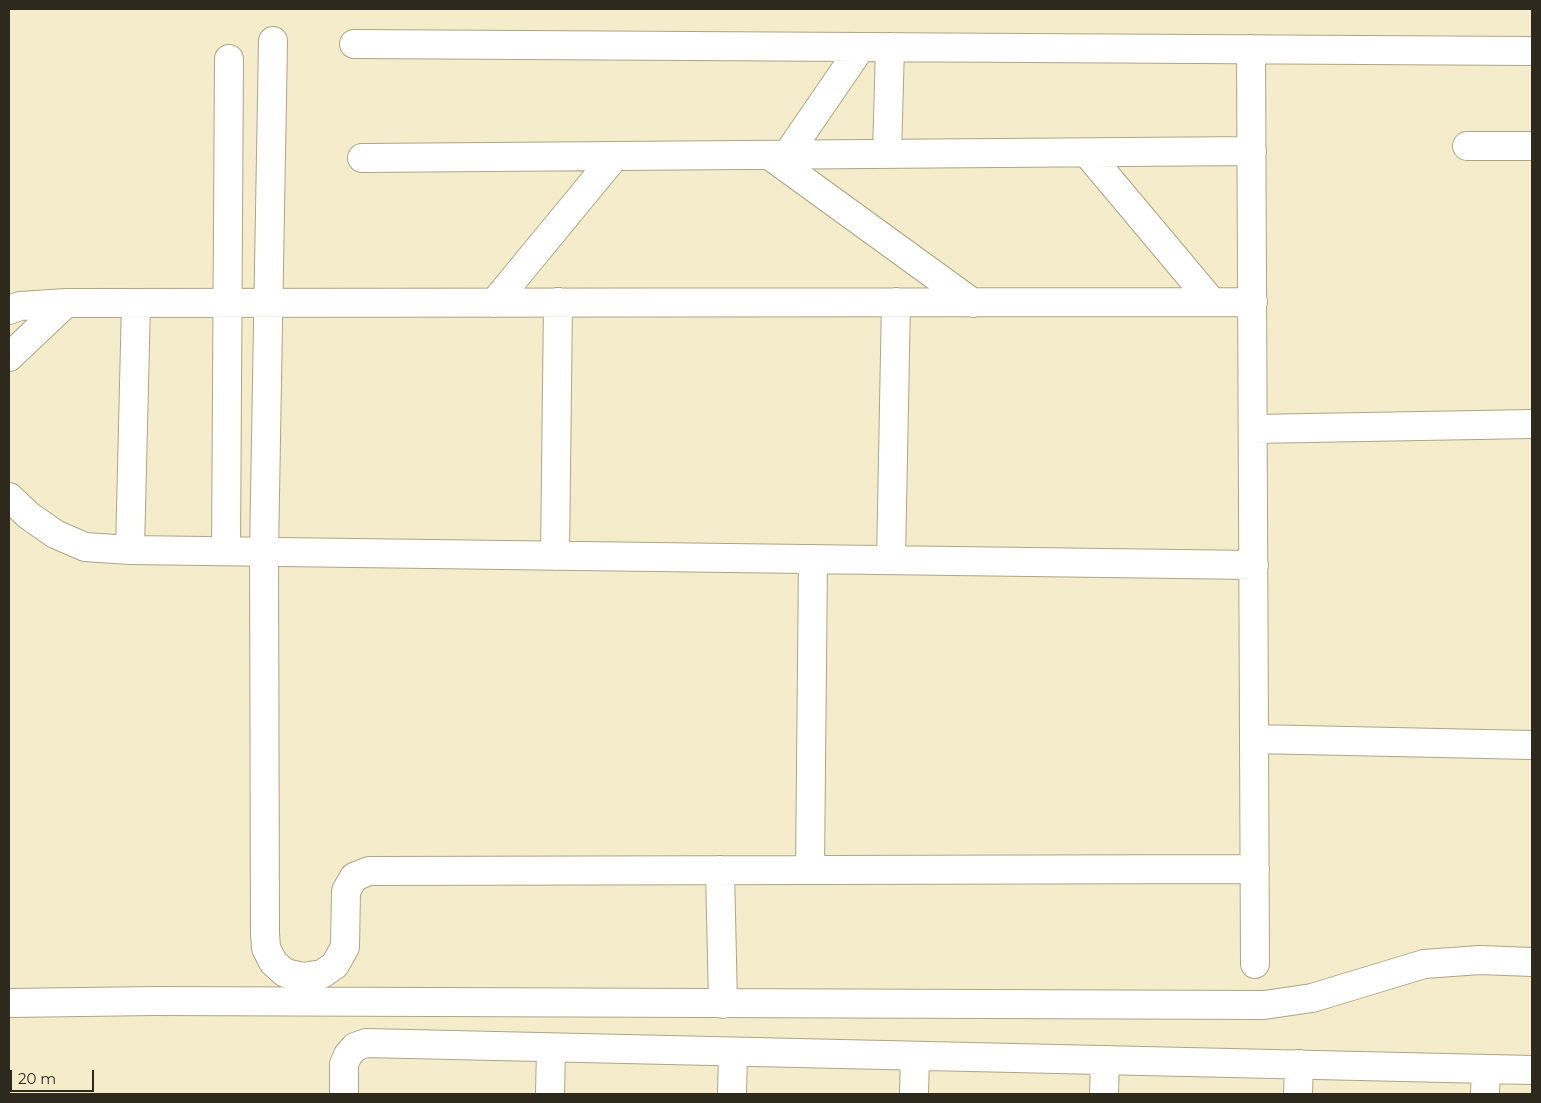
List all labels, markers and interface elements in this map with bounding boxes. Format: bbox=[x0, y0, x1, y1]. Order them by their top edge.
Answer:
scale bar bbox=[12, 1060, 96, 1092]
text: 20 m bbox=[18, 1069, 56, 1088]

